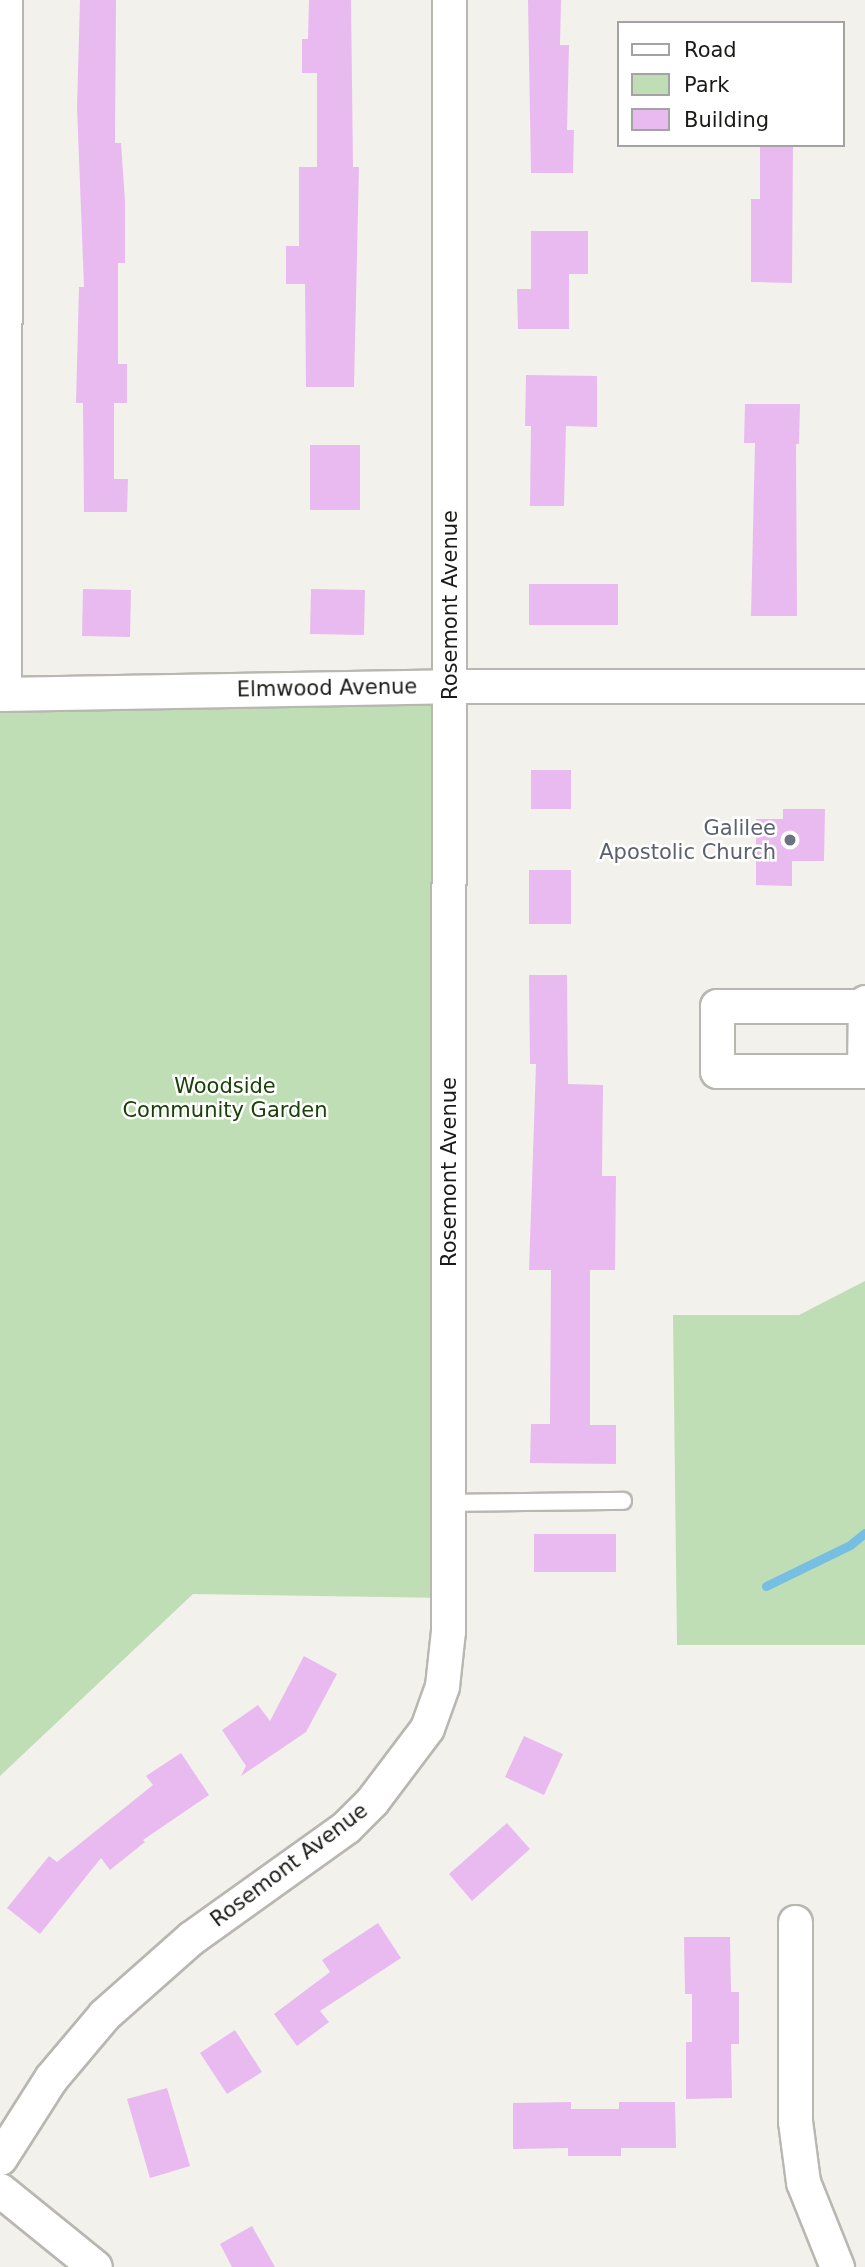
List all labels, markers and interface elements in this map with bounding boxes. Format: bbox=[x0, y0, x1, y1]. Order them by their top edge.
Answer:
legend bbox=[616, 21, 844, 147]
text: Road bbox=[684, 38, 737, 62]
text: Park bbox=[684, 73, 729, 97]
text: Building bbox=[684, 108, 769, 132]
street label: Rosemont Avenue bbox=[437, 510, 463, 700]
street label: Elmwood Avenue bbox=[237, 674, 417, 702]
place label: Galilee Apostolic Church bbox=[599, 815, 776, 865]
marker: Galilee Apostolic Church bbox=[782, 832, 798, 848]
park label: Woodside Community Garden bbox=[122, 1073, 328, 1123]
street label: Rosemont Avenue bbox=[436, 1077, 462, 1267]
street label: Rosemont Avenue bbox=[206, 1798, 372, 1932]

